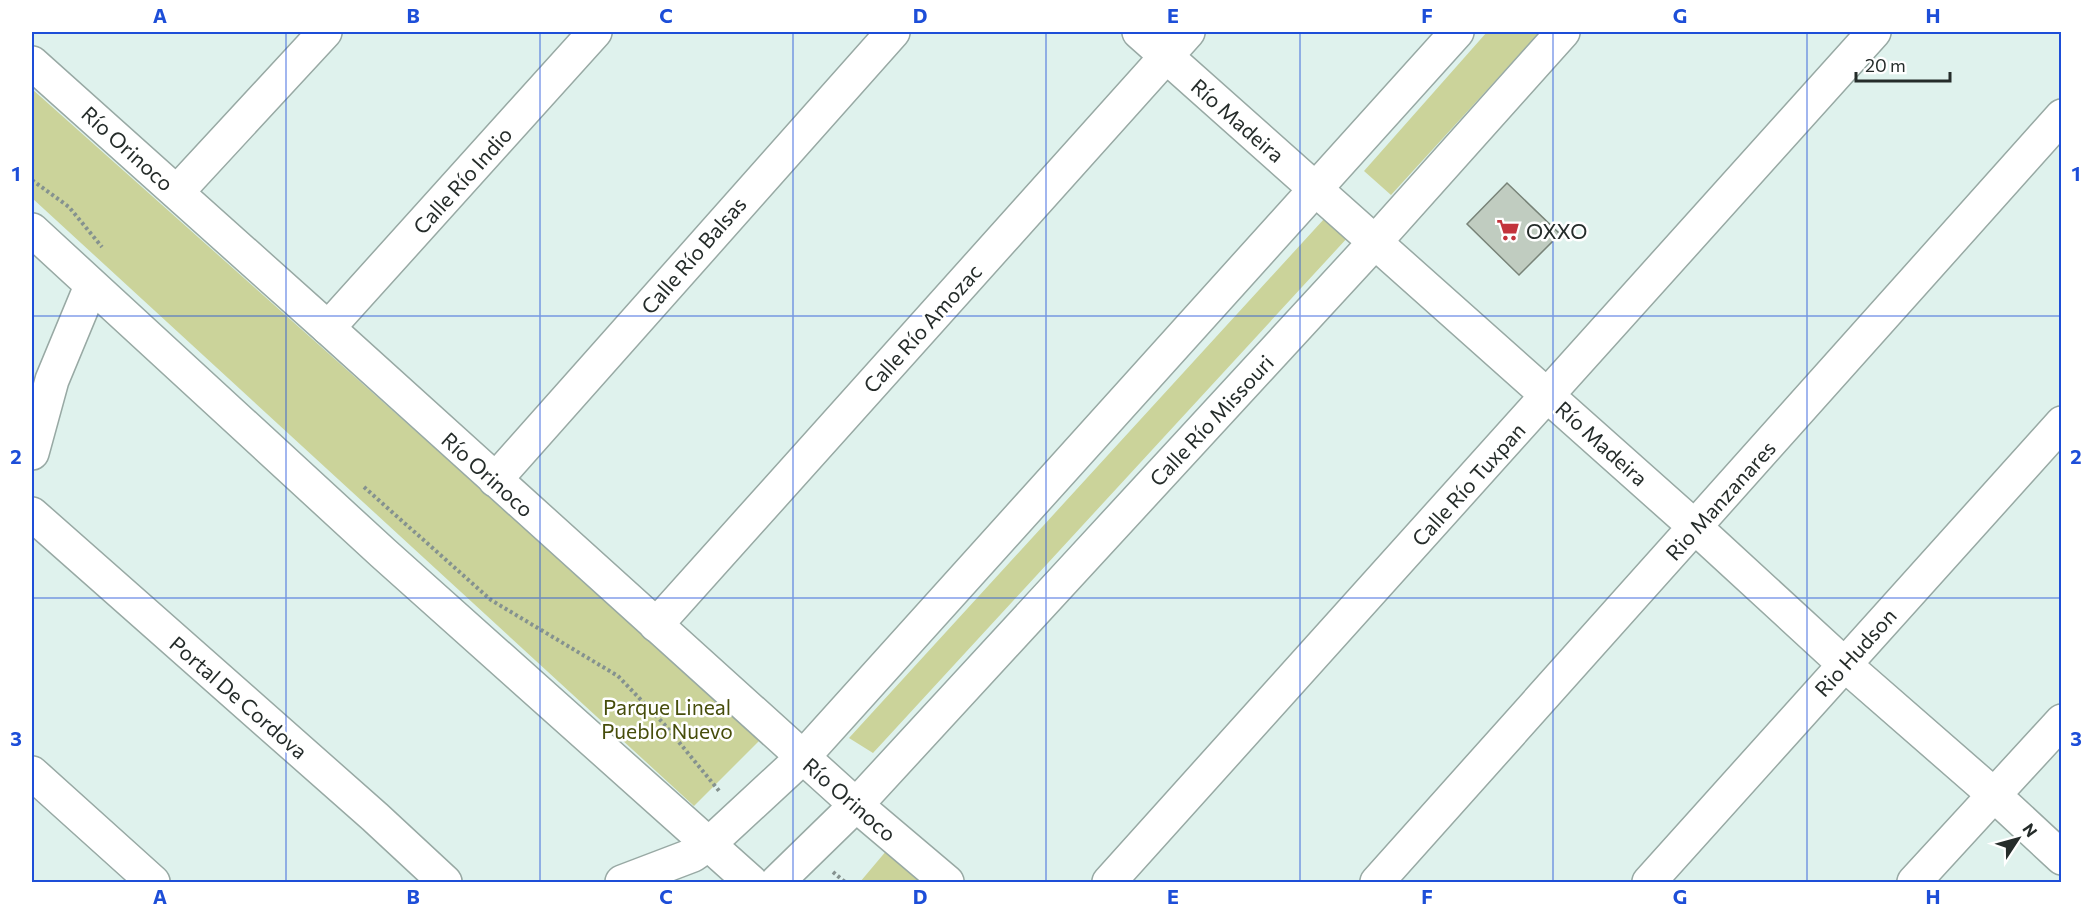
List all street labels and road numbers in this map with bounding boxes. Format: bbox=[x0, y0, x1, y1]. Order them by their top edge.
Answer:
street label: Río Madeira bbox=[1187, 73, 1289, 167]
street label: Río Orinoco bbox=[77, 100, 179, 196]
street label: Calle Río Indio bbox=[407, 121, 517, 239]
street label: Calle Río Balsas bbox=[635, 191, 751, 319]
street label: Calle Río Amozac bbox=[858, 259, 986, 397]
street label: Calle Río Missouri bbox=[1144, 349, 1278, 491]
street label: Río Madeira bbox=[1551, 395, 1653, 491]
street label: Calle Río Tuxpan bbox=[1406, 417, 1530, 551]
street label: Río Orinoco bbox=[437, 426, 539, 522]
street label: Rio Manzanares bbox=[1660, 435, 1780, 565]
street label: Rio Hudson bbox=[1809, 603, 1901, 701]
street label: Portal De Cordova bbox=[165, 630, 313, 764]
street label: Río Orinoco bbox=[799, 752, 901, 846]

